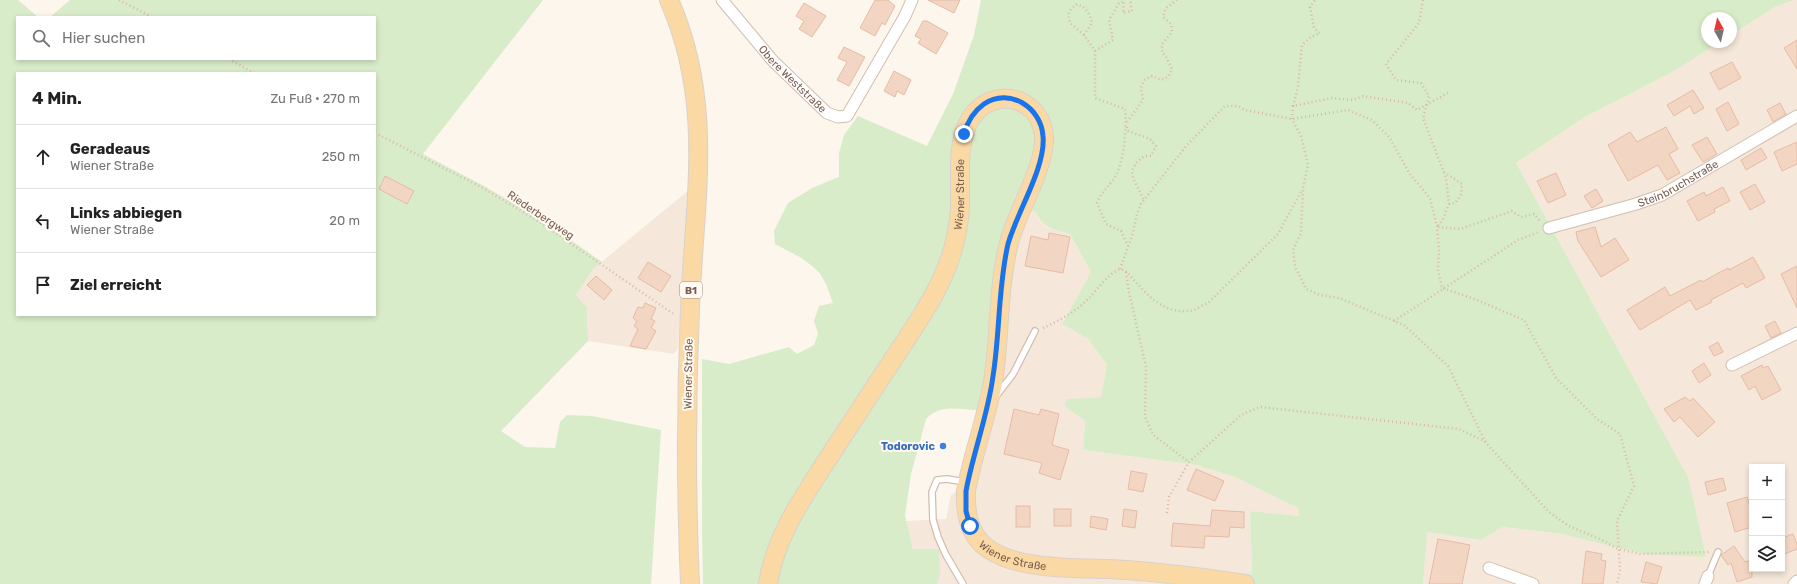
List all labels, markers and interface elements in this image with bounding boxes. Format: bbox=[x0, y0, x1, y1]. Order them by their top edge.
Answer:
north arrow bbox=[1701, 12, 1737, 48]
search box bbox=[16, 16, 376, 60]
icon: search bbox=[30, 27, 52, 49]
text: Hier suchen bbox=[62, 29, 145, 47]
street label: Obere Weststraße bbox=[756, 43, 829, 116]
text: 4 Min. bbox=[32, 88, 82, 108]
text: Zu Fuß · 270 m bbox=[271, 91, 360, 106]
route end bbox=[955, 125, 973, 143]
text: Geradeaus bbox=[70, 140, 150, 158]
icon: ahead bbox=[32, 146, 54, 168]
text: 250 m bbox=[322, 149, 360, 164]
street label: Steinbruchstraße bbox=[1636, 157, 1721, 210]
text: Wiener Straße bbox=[70, 158, 154, 173]
street label: Wiener Straße bbox=[951, 159, 967, 231]
street label: Riederbergweg bbox=[505, 188, 577, 243]
text: Links abbiegen bbox=[70, 204, 182, 222]
icon: left bbox=[32, 210, 54, 232]
text: 20 m bbox=[329, 213, 360, 228]
text: Wiener Straße bbox=[70, 222, 154, 237]
icon: arrive bbox=[32, 274, 54, 296]
text: Ziel erreicht bbox=[70, 276, 162, 294]
road number: B1 bbox=[680, 282, 702, 298]
street label: Wiener Straße bbox=[681, 338, 696, 410]
place label: Todorovic bbox=[881, 440, 936, 453]
marker: Todorovic bbox=[938, 441, 948, 451]
map controls bbox=[1749, 464, 1785, 572]
button: + bbox=[1749, 464, 1785, 500]
button: − bbox=[1749, 500, 1785, 536]
route start bbox=[961, 517, 979, 535]
button: layers bbox=[1749, 536, 1785, 572]
street label: Wiener Straße bbox=[976, 538, 1047, 573]

